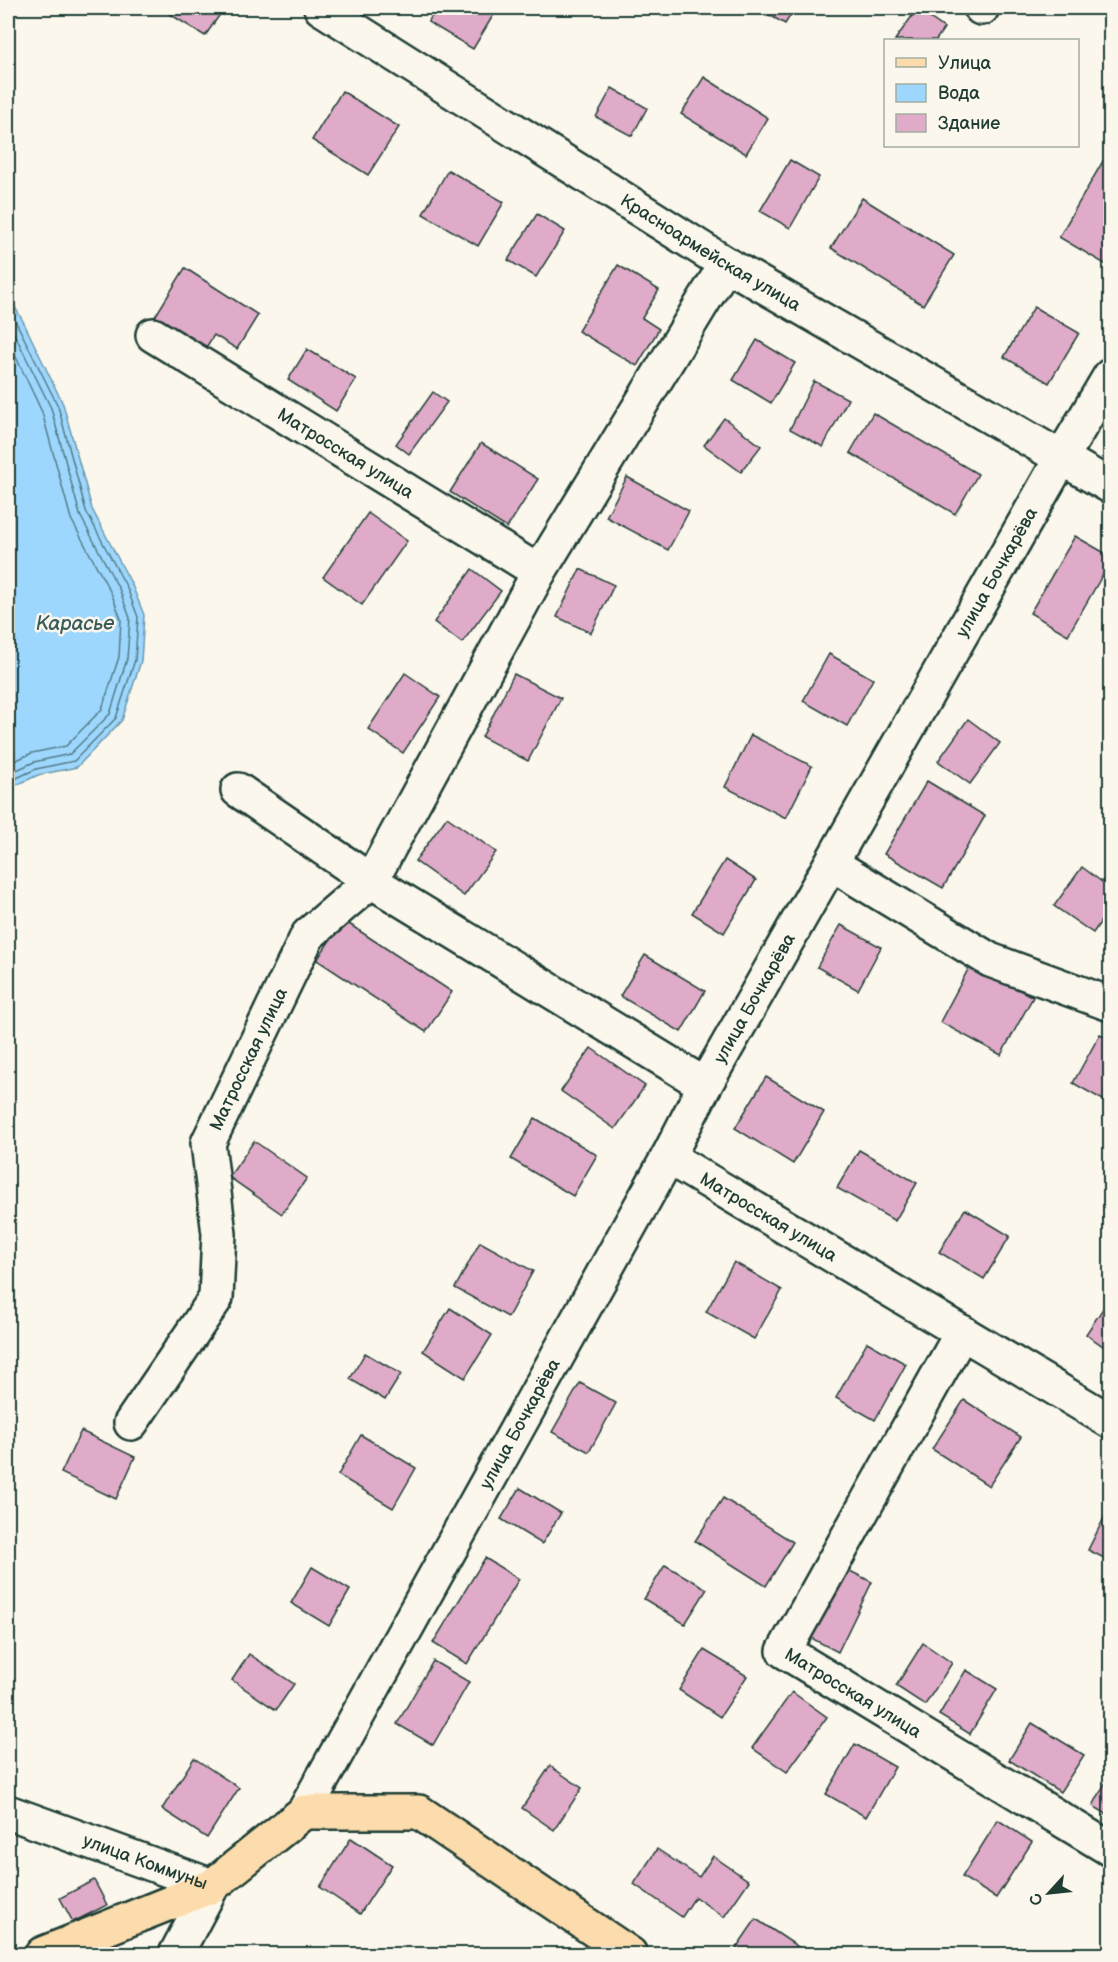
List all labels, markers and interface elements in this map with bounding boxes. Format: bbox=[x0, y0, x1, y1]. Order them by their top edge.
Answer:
legend bbox=[884, 39, 1079, 147]
text: Улица bbox=[938, 53, 992, 74]
text: Вода bbox=[938, 83, 980, 104]
text: Здание bbox=[938, 113, 1000, 134]
street label: Красноармейская улица bbox=[617, 190, 805, 316]
street label: Матросская улица bbox=[274, 403, 418, 503]
street label: улица Бочкарёва bbox=[951, 503, 1042, 641]
water label: Карасье bbox=[36, 612, 114, 636]
street label: улица Бочкарёва bbox=[709, 929, 800, 1067]
street label: Матросская улица bbox=[205, 984, 292, 1134]
street label: Матросская улица bbox=[696, 1168, 841, 1266]
street label: улица Бочкарёва bbox=[475, 1355, 564, 1493]
street label: Матросская улица bbox=[781, 1643, 925, 1743]
street label: улица Коммуны bbox=[80, 1830, 210, 1894]
north arrow bbox=[1019, 1863, 1079, 1923]
text: С bbox=[1026, 1890, 1048, 1908]

